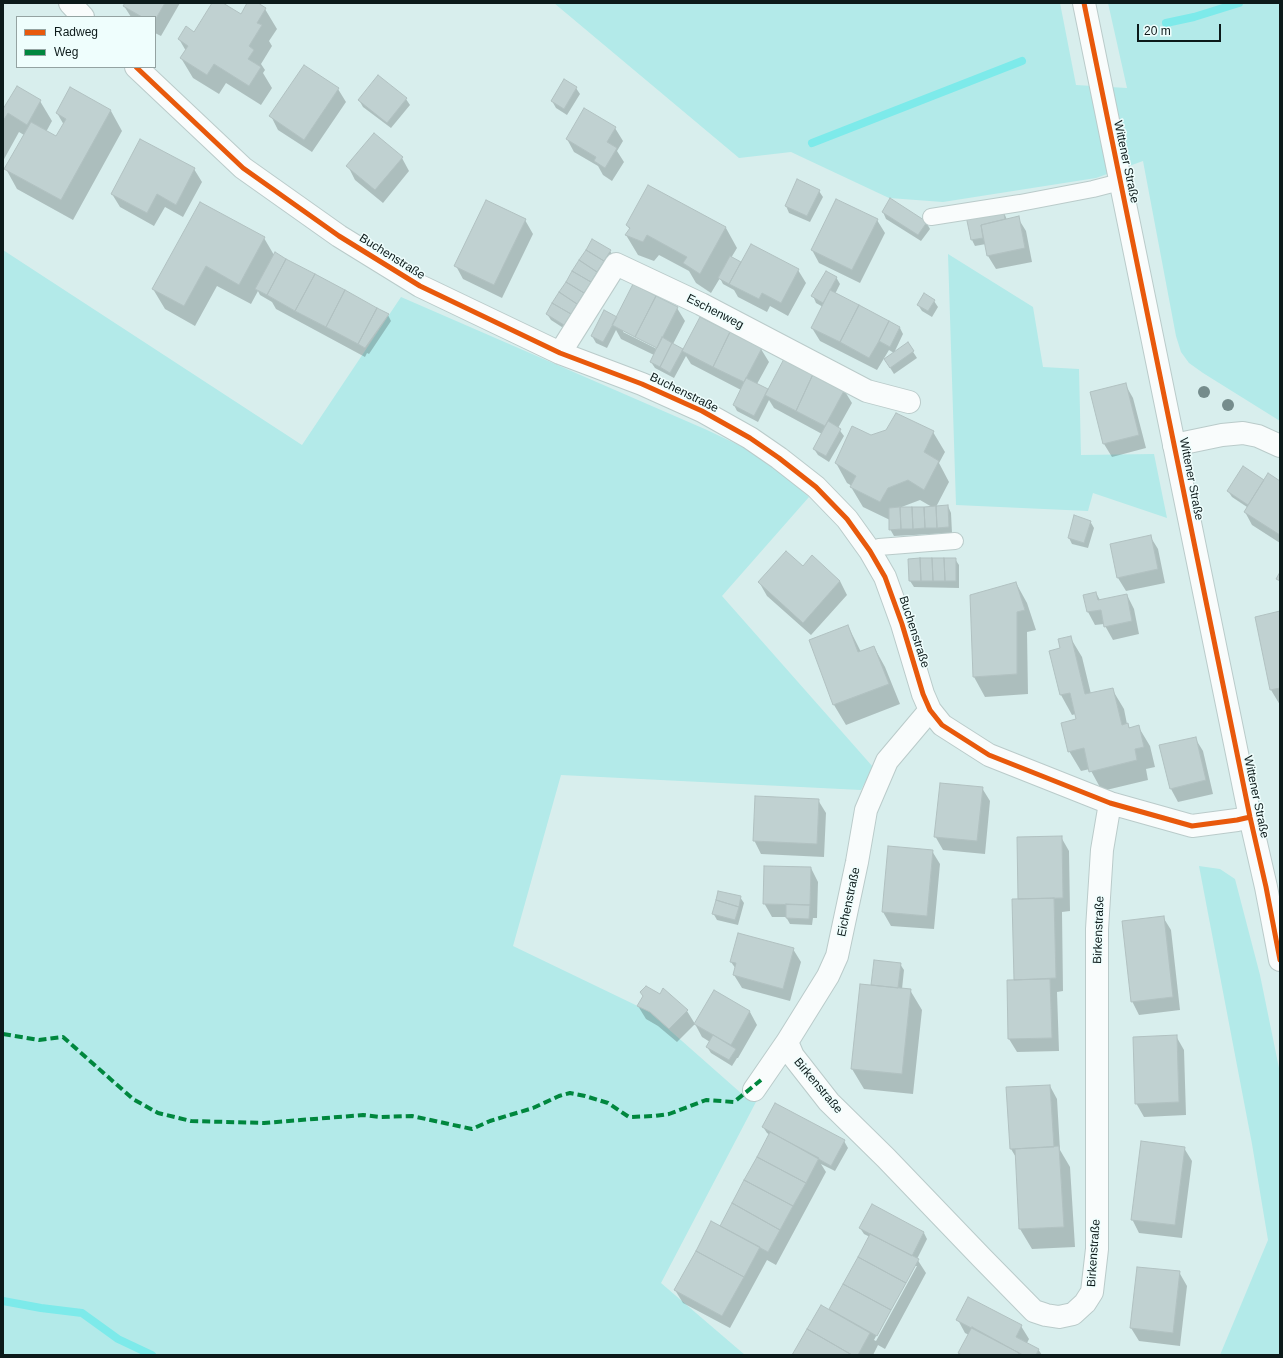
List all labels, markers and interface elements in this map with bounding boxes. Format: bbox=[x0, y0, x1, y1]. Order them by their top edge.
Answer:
legend bbox=[16, 16, 156, 68]
scale bar bbox=[1139, 16, 1223, 42]
text: 20 m bbox=[1144, 24, 1171, 38]
text: Radweg bbox=[54, 25, 98, 39]
text: Weg bbox=[54, 45, 78, 59]
street label: Wittener Straße bbox=[1110, 119, 1142, 205]
street label: Buchenstraße bbox=[357, 231, 427, 283]
street label: Eschenweg bbox=[684, 292, 746, 332]
street label: Buchenstraße bbox=[647, 370, 721, 416]
street label: Wittener Straße bbox=[1176, 436, 1206, 522]
street label: Buchenstraße bbox=[896, 594, 932, 670]
street label: Wittener Straße bbox=[1240, 754, 1272, 840]
street label: Eichenstraße bbox=[835, 866, 863, 938]
street label: Birkenstraße bbox=[1091, 896, 1107, 964]
street label: Birkenstraße bbox=[791, 1055, 845, 1117]
street label: Birkenstraße bbox=[1084, 1219, 1104, 1287]

